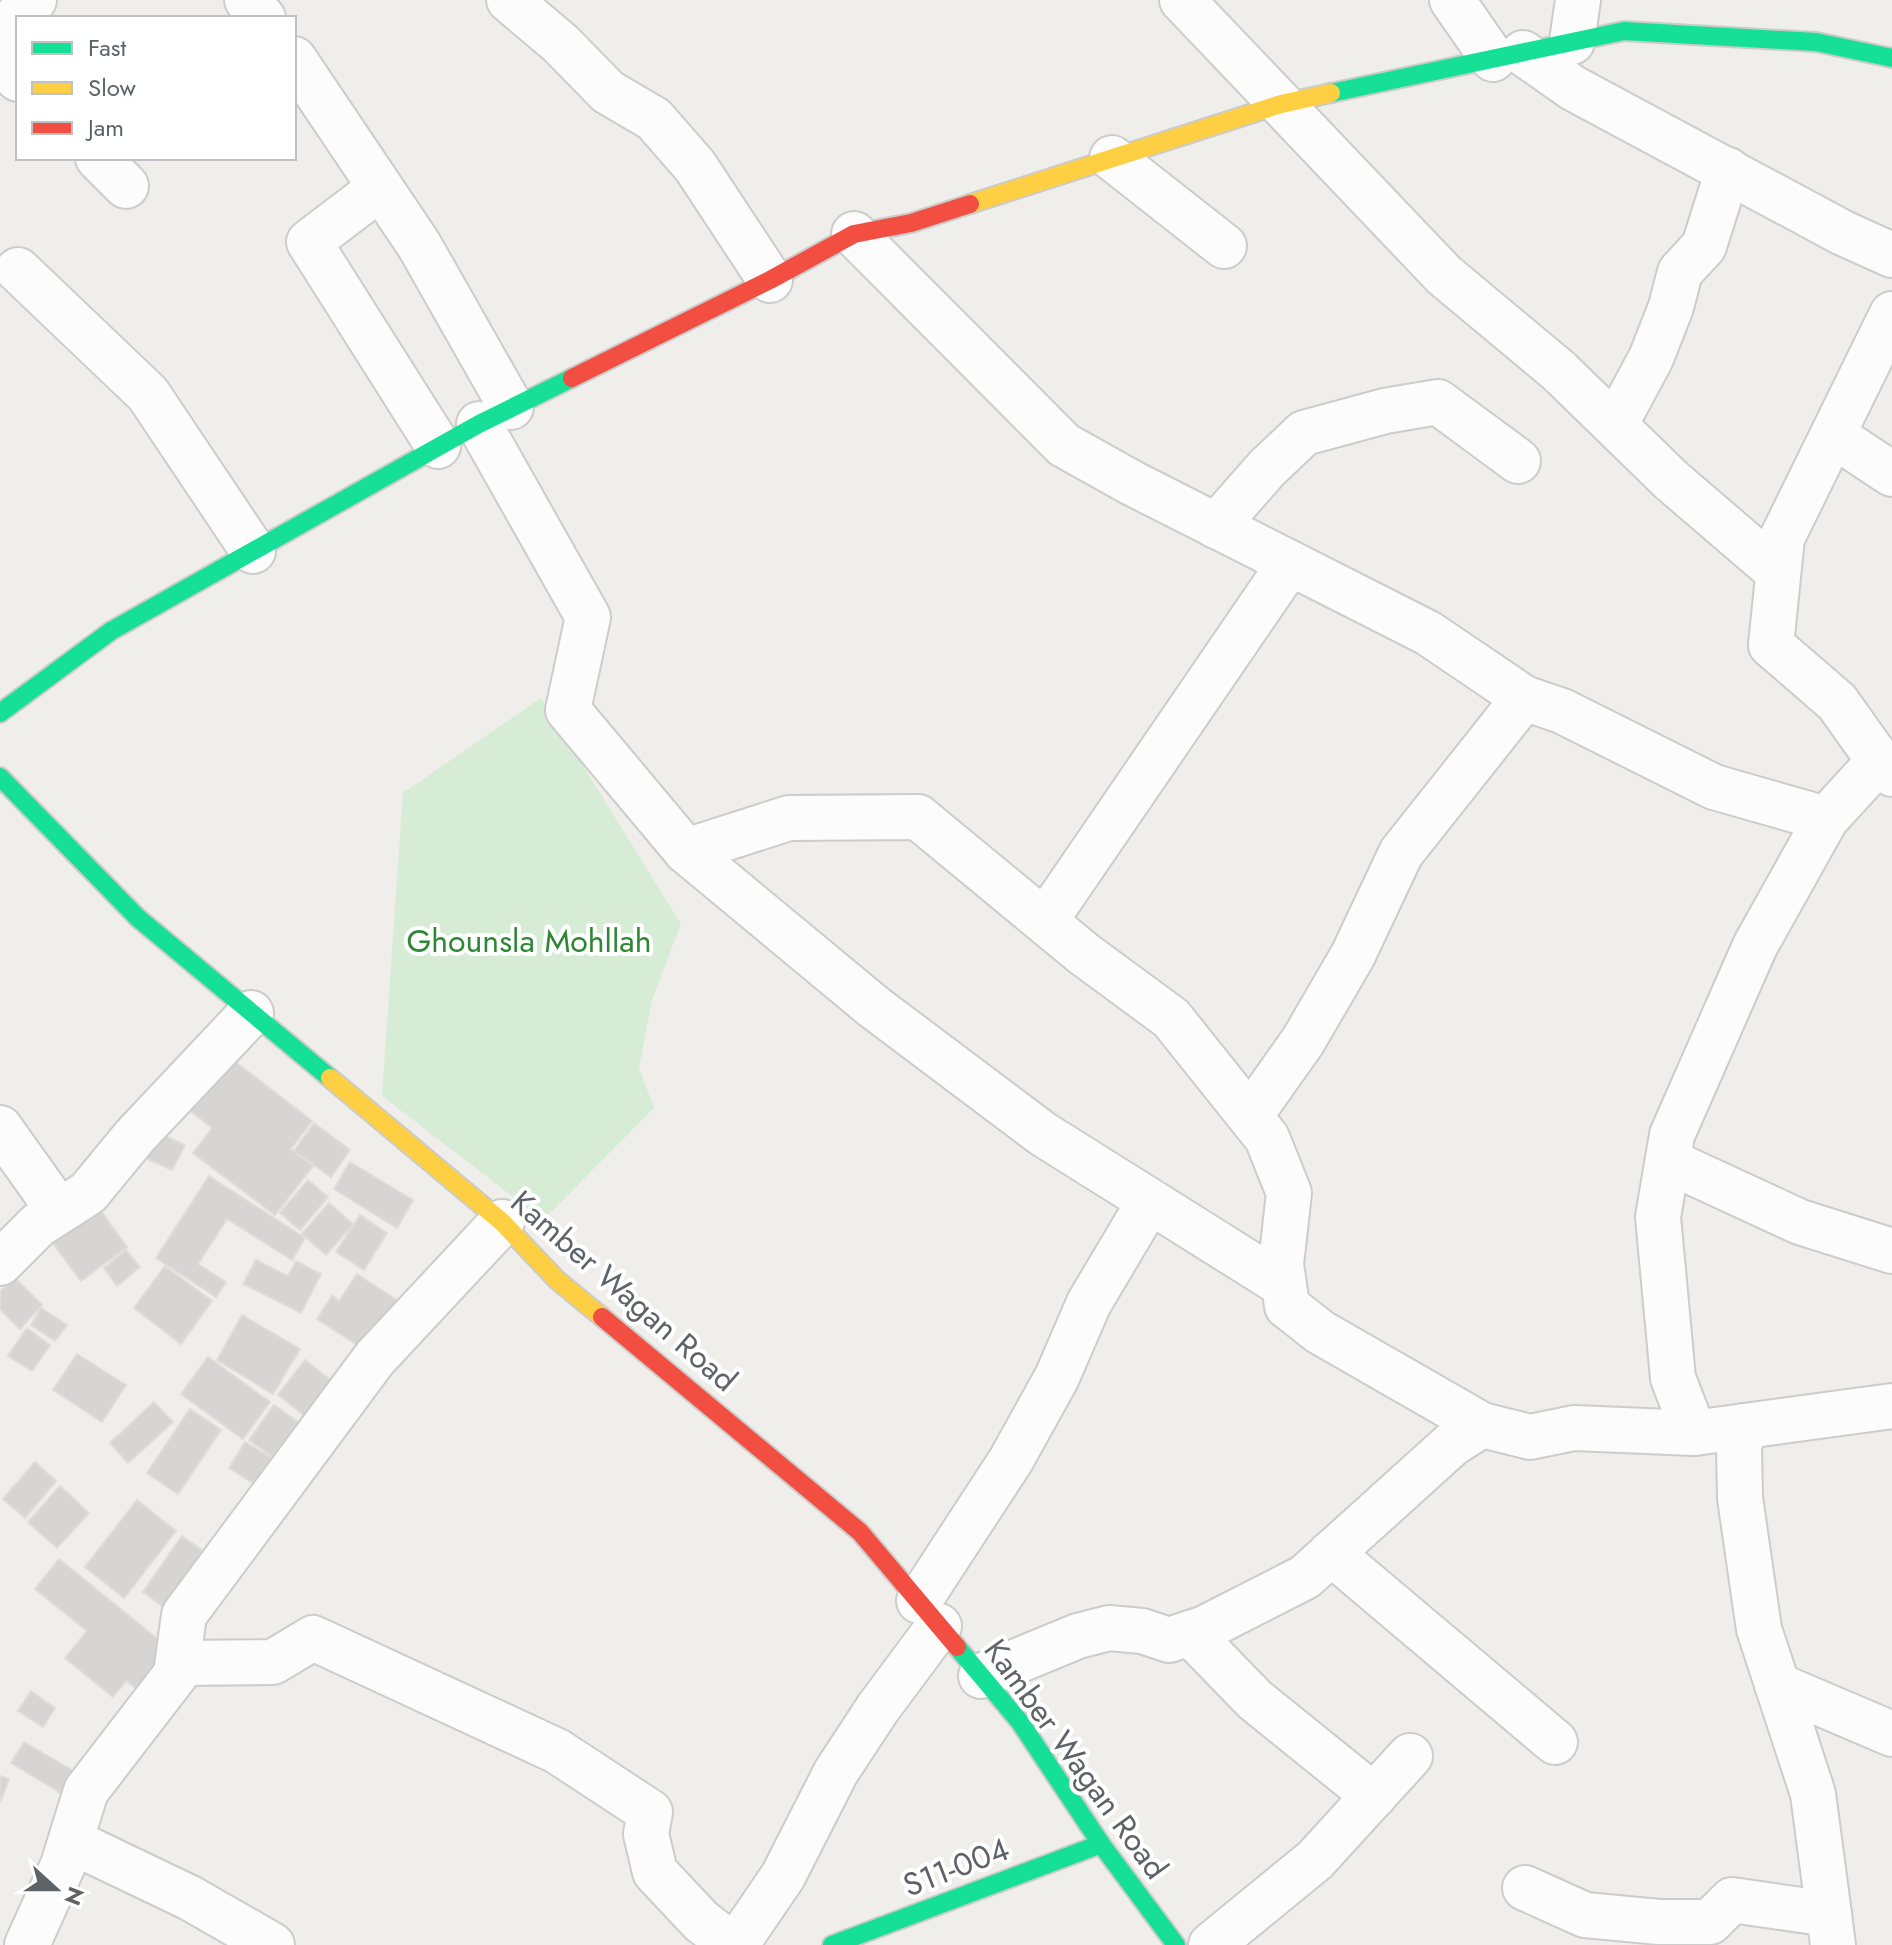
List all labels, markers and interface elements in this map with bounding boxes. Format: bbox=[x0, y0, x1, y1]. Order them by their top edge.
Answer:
legend bbox=[16, 16, 296, 160]
text: Fast bbox=[88, 30, 126, 65]
text: Slow bbox=[88, 70, 136, 105]
text: Jam bbox=[85, 110, 124, 145]
park label: Ghounsla Mohllah bbox=[406, 918, 652, 964]
street label: Kamber Wagan Road bbox=[501, 1180, 747, 1402]
street label: Kamber Wagan Road bbox=[973, 1630, 1179, 1888]
street label: S11-004 bbox=[896, 1826, 1016, 1908]
north arrow bbox=[16, 1849, 96, 1929]
text: N bbox=[57, 1882, 93, 1910]

